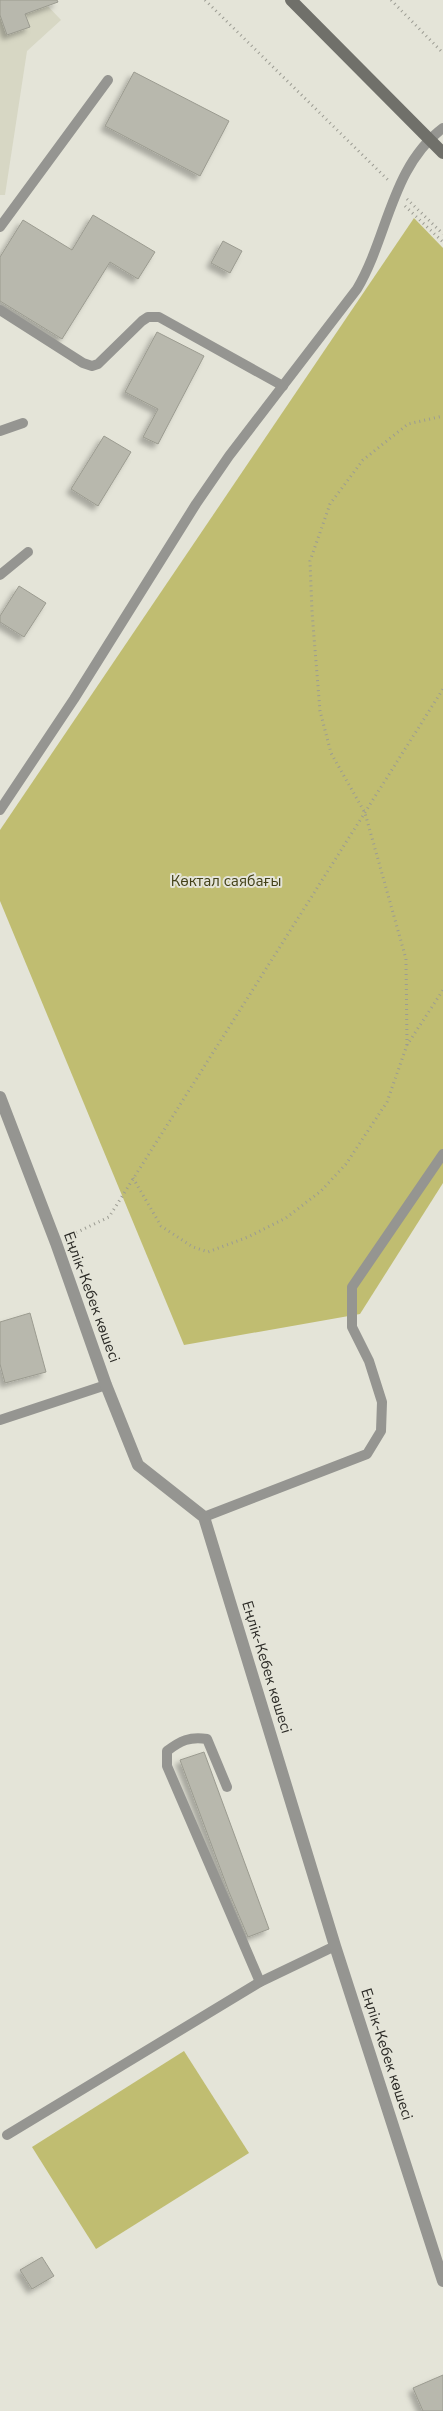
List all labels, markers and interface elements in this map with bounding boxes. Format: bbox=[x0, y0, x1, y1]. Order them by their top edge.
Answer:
park label: Көктал саябағы bbox=[171, 871, 281, 891]
street label: Еңлік-Кебек көшесі bbox=[59, 1229, 125, 1365]
street label: Еңлік-Кебек көшесі bbox=[237, 1598, 297, 1736]
street label: Еңлік-Кебек көшесі bbox=[356, 1986, 418, 2122]

